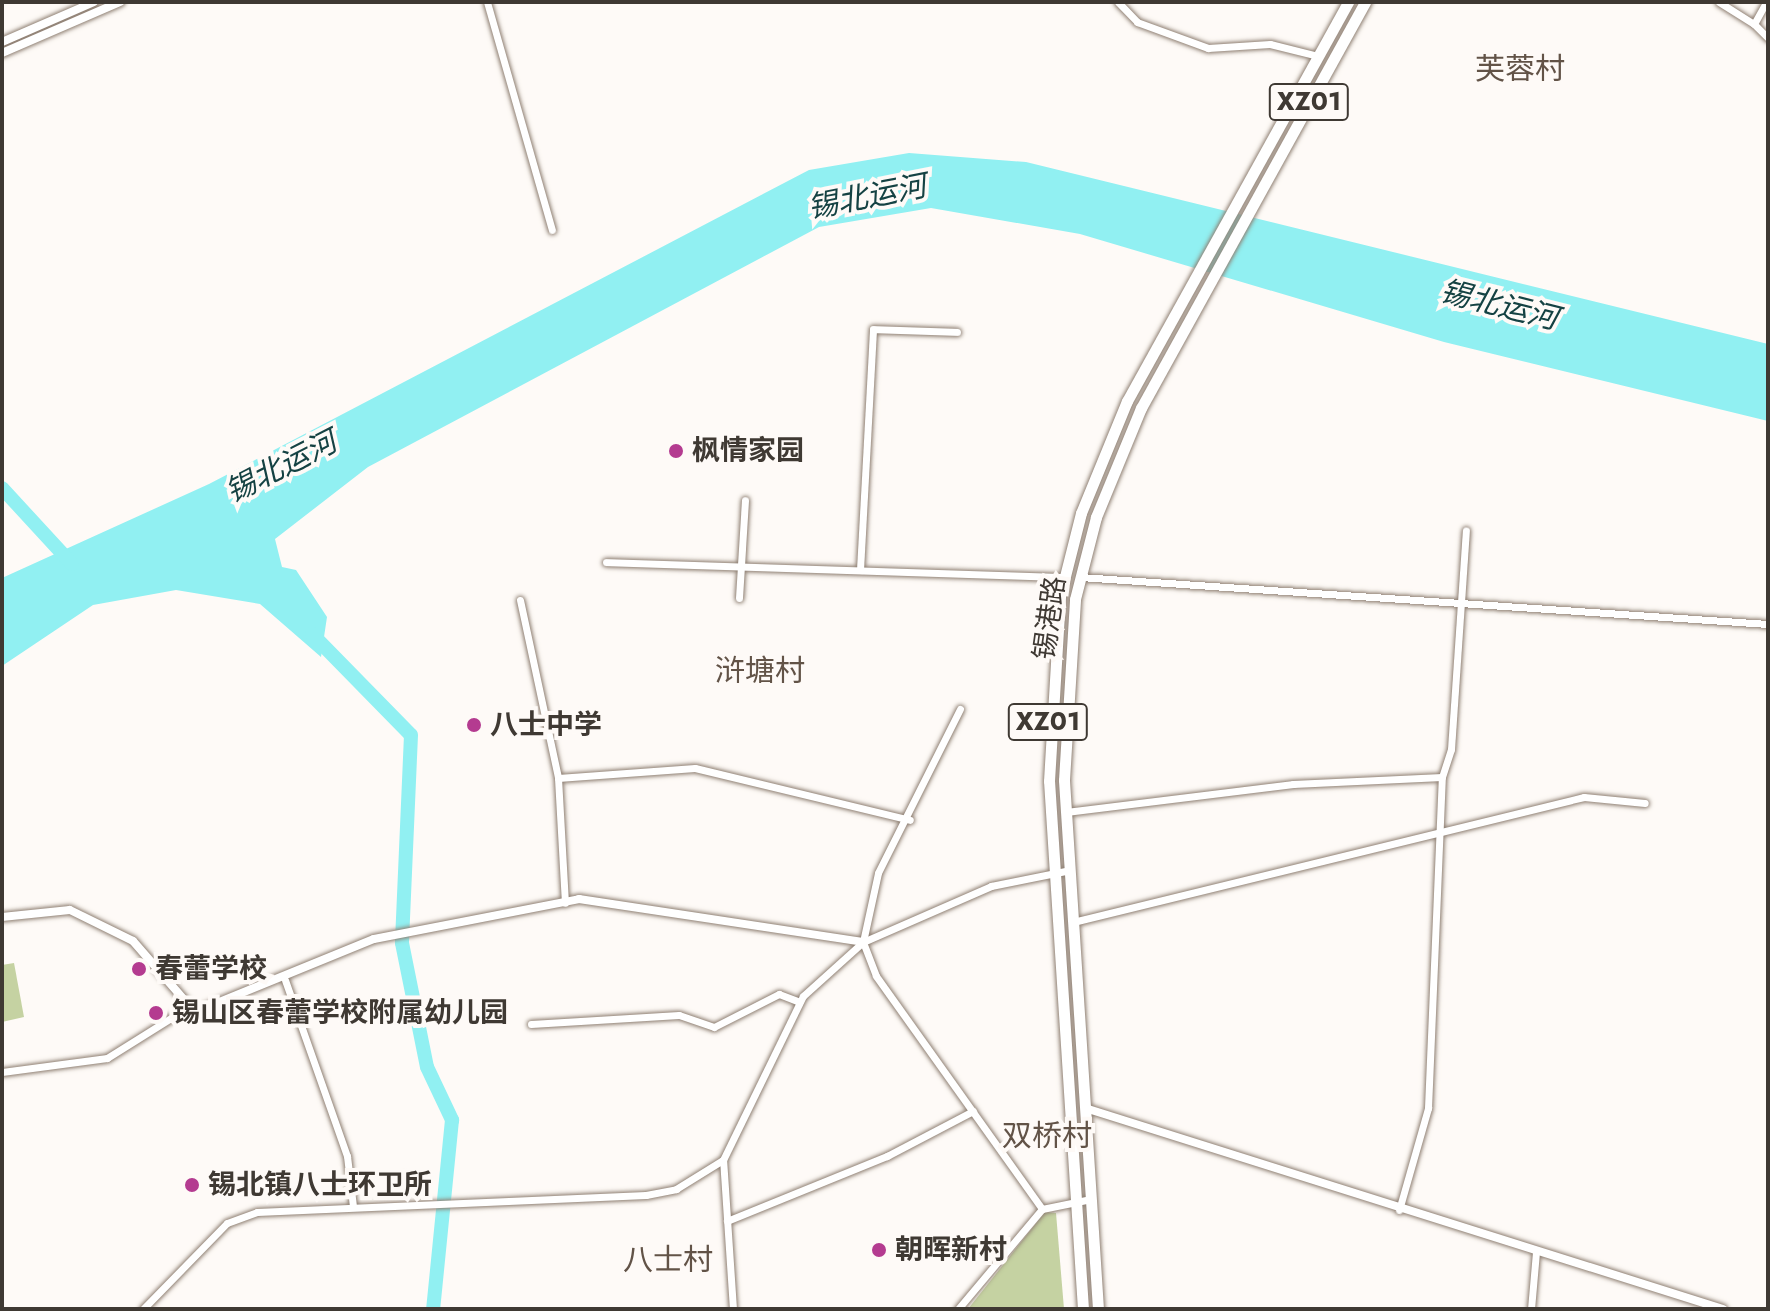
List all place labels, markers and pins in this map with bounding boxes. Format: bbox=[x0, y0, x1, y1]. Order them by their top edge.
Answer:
place label: 枫情家园 bbox=[692, 434, 804, 468]
marker: 枫情家园 bbox=[667, 442, 685, 460]
place label: 八士中学 bbox=[490, 708, 602, 742]
marker: 八士中学 bbox=[465, 716, 483, 734]
place label: 春蕾学校 bbox=[155, 952, 267, 986]
marker: 春蕾学校 bbox=[130, 960, 148, 978]
place label: 锡山区春蕾学校附属幼儿园 bbox=[172, 996, 508, 1030]
marker: 锡山区春蕾学校附属幼儿园 bbox=[147, 1004, 165, 1022]
place label: 锡北镇八士环卫所 bbox=[208, 1168, 432, 1202]
marker: 锡北镇八士环卫所 bbox=[183, 1176, 201, 1194]
place label: 朝晖新村 bbox=[895, 1233, 1007, 1267]
marker: 朝晖新村 bbox=[870, 1241, 888, 1259]

